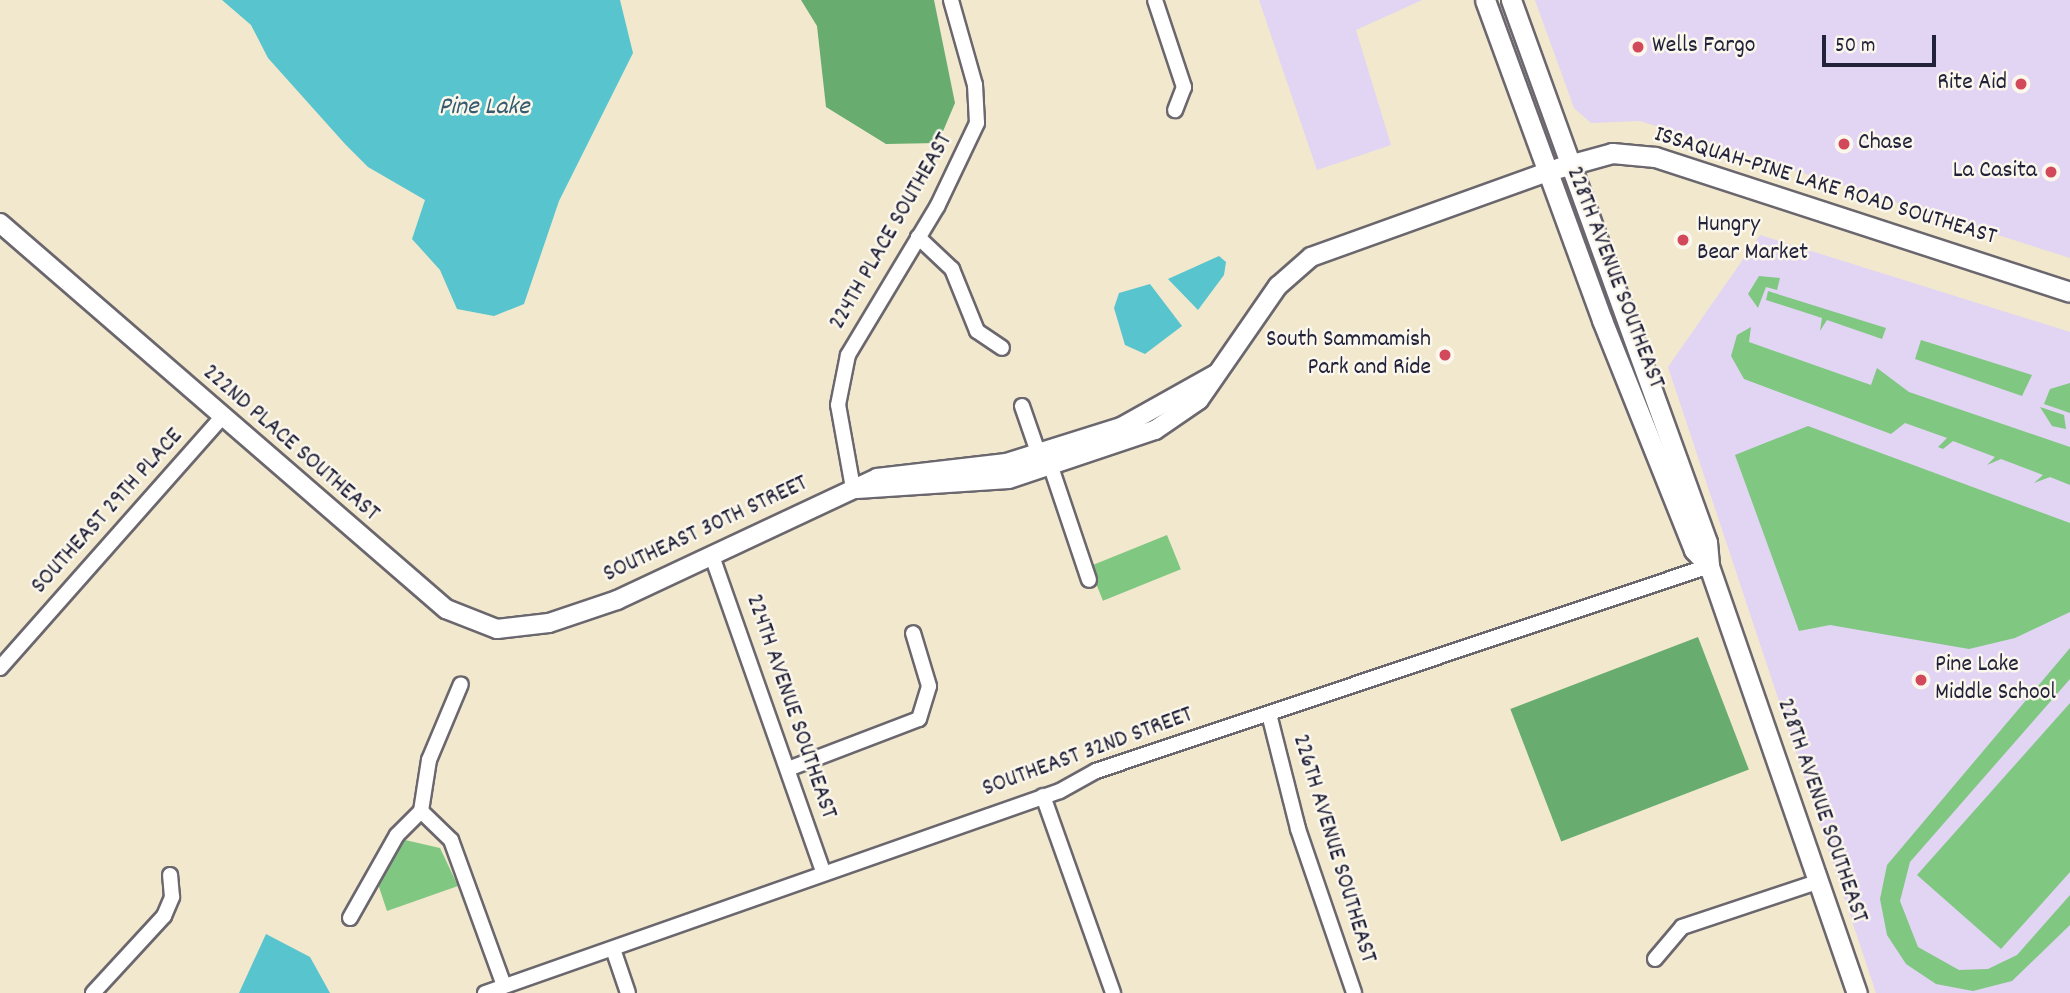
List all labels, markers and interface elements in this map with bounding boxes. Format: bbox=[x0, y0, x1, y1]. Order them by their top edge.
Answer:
scale bar bbox=[1825, 21, 1939, 65]
text: 50 m bbox=[1835, 32, 1875, 62]
place label: Wells Fargo bbox=[1652, 33, 1755, 61]
marker: Wells Fargo bbox=[1630, 39, 1646, 55]
place label: Rite Aid bbox=[1937, 70, 2007, 98]
marker: Rite Aid bbox=[2013, 76, 2029, 92]
water label: Pine Lake bbox=[439, 92, 529, 124]
street label: ISSAQUAH-PINE LAKE ROAD SOUTHEAST bbox=[1650, 121, 2000, 253]
street label: 224TH PLACE SOUTHEAST bbox=[824, 129, 960, 335]
place label: Chase bbox=[1858, 130, 1913, 158]
marker: Chase bbox=[1836, 136, 1852, 152]
place label: La Casita bbox=[1953, 158, 2037, 186]
street label: 228TH AVENUE SOUTHEAST bbox=[1558, 163, 1670, 393]
marker: La Casita bbox=[2043, 164, 2059, 180]
place label: Hungry Bear Market bbox=[1697, 212, 1808, 268]
marker: Hungry Bear Market bbox=[1675, 232, 1691, 248]
place label: South Sammamish Park and Ride bbox=[1266, 327, 1431, 383]
marker: South Sammamish Park and Ride bbox=[1437, 347, 1453, 363]
street label: 222ND PLACE SOUTHEAST bbox=[196, 359, 384, 529]
street label: SOUTHEAST 29TH PLACE bbox=[26, 423, 190, 601]
street label: SOUTHEAST 30TH STREET bbox=[599, 470, 813, 590]
street label: 224TH AVENUE SOUTHEAST bbox=[738, 591, 842, 823]
place label: Pine Lake Middle School bbox=[1935, 652, 2056, 708]
marker: Pine Lake Middle School bbox=[1913, 672, 1929, 688]
street label: 228TH AVENUE SOUTHEAST bbox=[1769, 695, 1873, 927]
street label: SOUTHEAST 32ND STREET bbox=[979, 702, 1197, 804]
street label: 226TH AVENUE SOUTHEAST bbox=[1285, 731, 1381, 967]

